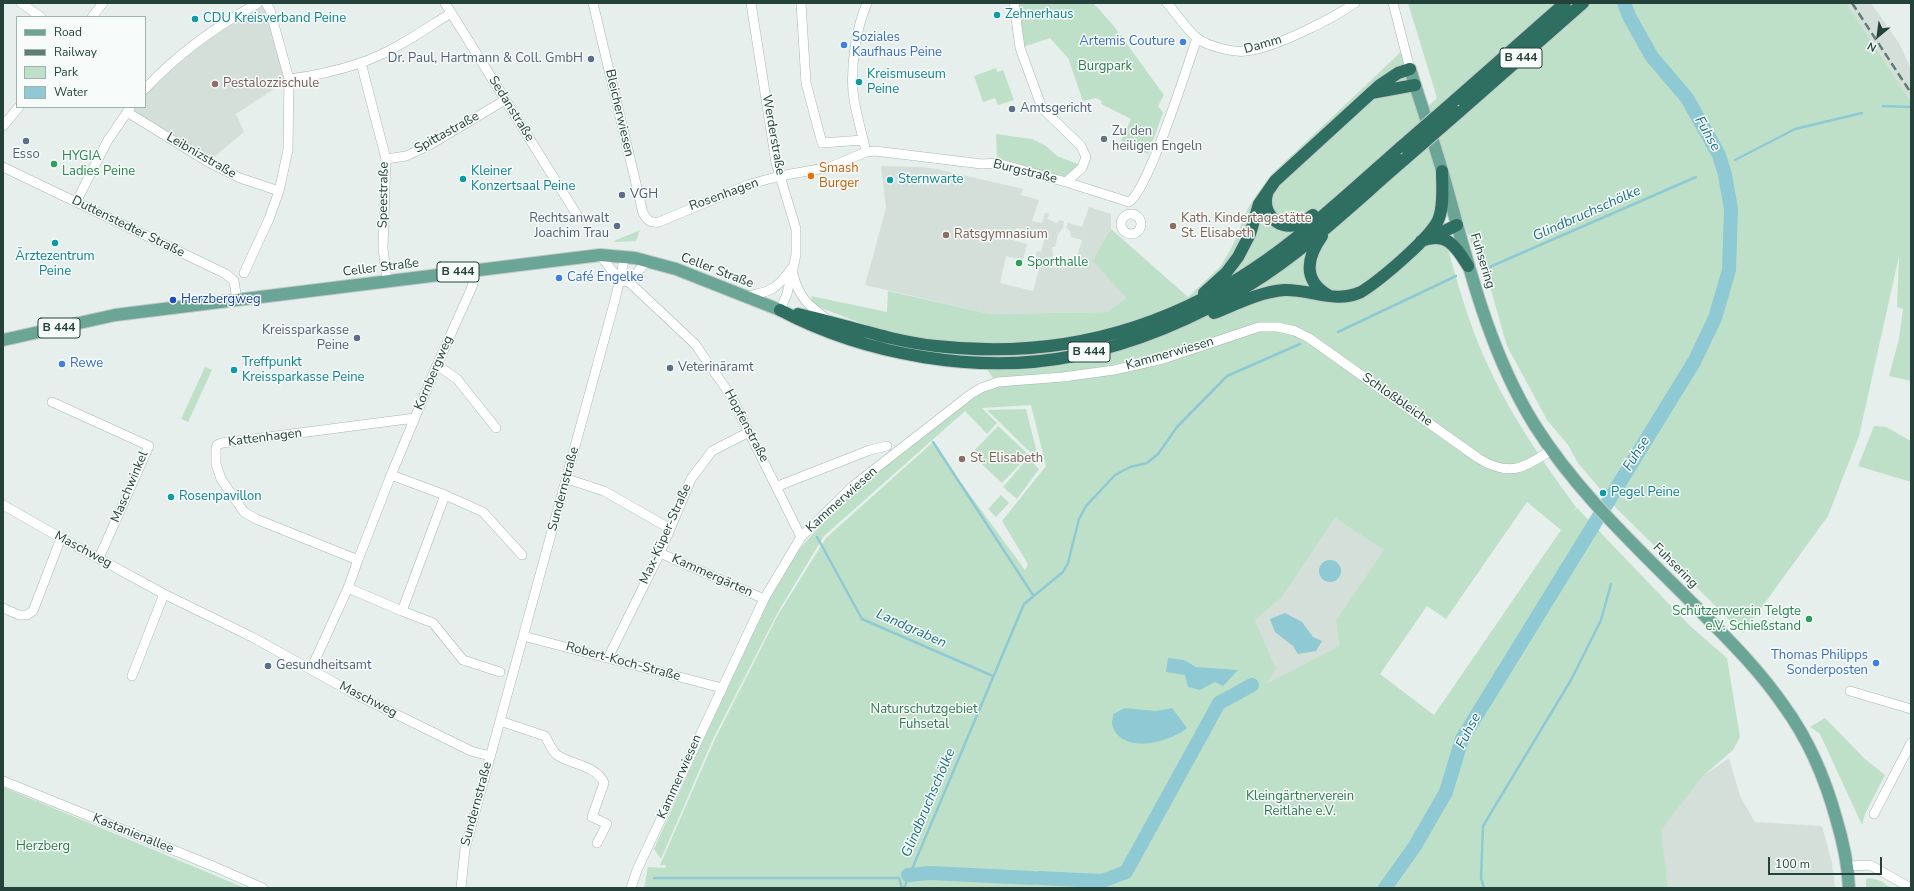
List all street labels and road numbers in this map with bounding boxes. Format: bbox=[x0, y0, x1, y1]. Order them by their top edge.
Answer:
street label: Damm bbox=[1242, 32, 1284, 58]
road number: B 444 bbox=[1500, 48, 1542, 68]
street label: Bleicherwiesen bbox=[601, 68, 637, 158]
street label: Sedanstraße bbox=[485, 74, 537, 144]
street label: Werderstraße bbox=[758, 94, 788, 176]
street label: Spittastraße bbox=[412, 109, 482, 157]
street label: Leibnizstraße bbox=[163, 130, 239, 182]
street label: Burgstraße bbox=[991, 157, 1059, 187]
street label: Speestraße bbox=[376, 162, 392, 228]
street label: Rosenhagen bbox=[687, 175, 761, 215]
street label: Duttenstedter Straße bbox=[69, 193, 187, 261]
street label: Fuhsering bbox=[1466, 231, 1498, 291]
street label: Celler Straße bbox=[678, 250, 756, 292]
street label: Celler Straße bbox=[342, 256, 420, 280]
road number: B 444 bbox=[437, 262, 479, 282]
road number: B 444 bbox=[38, 318, 80, 338]
street label: Kornbergweg bbox=[411, 333, 457, 413]
street label: Kammerwiesen bbox=[1124, 334, 1216, 374]
road number: B 444 bbox=[1068, 342, 1110, 362]
street label: Schloßbleiche bbox=[1359, 370, 1435, 430]
street label: Hopfenstraße bbox=[720, 387, 772, 465]
street label: Kattenhagen bbox=[227, 426, 303, 450]
street label: Sundernstraße bbox=[545, 445, 583, 533]
street label: Maschwinkel bbox=[108, 449, 152, 525]
street label: Kammerwiesen bbox=[803, 464, 881, 536]
street label: Max-Küper-Straße bbox=[637, 481, 695, 587]
street label: Maschweg bbox=[52, 528, 114, 572]
street label: Fuhsering bbox=[1649, 540, 1701, 592]
street label: Kammergärten bbox=[669, 551, 755, 601]
street label: Robert-Koch-Straße bbox=[564, 639, 682, 685]
street label: Maschweg bbox=[336, 679, 400, 721]
street label: Kammerwiesen bbox=[654, 732, 706, 822]
street label: Sundernstraße bbox=[458, 760, 496, 848]
street label: Kastanienallee bbox=[90, 811, 176, 857]

